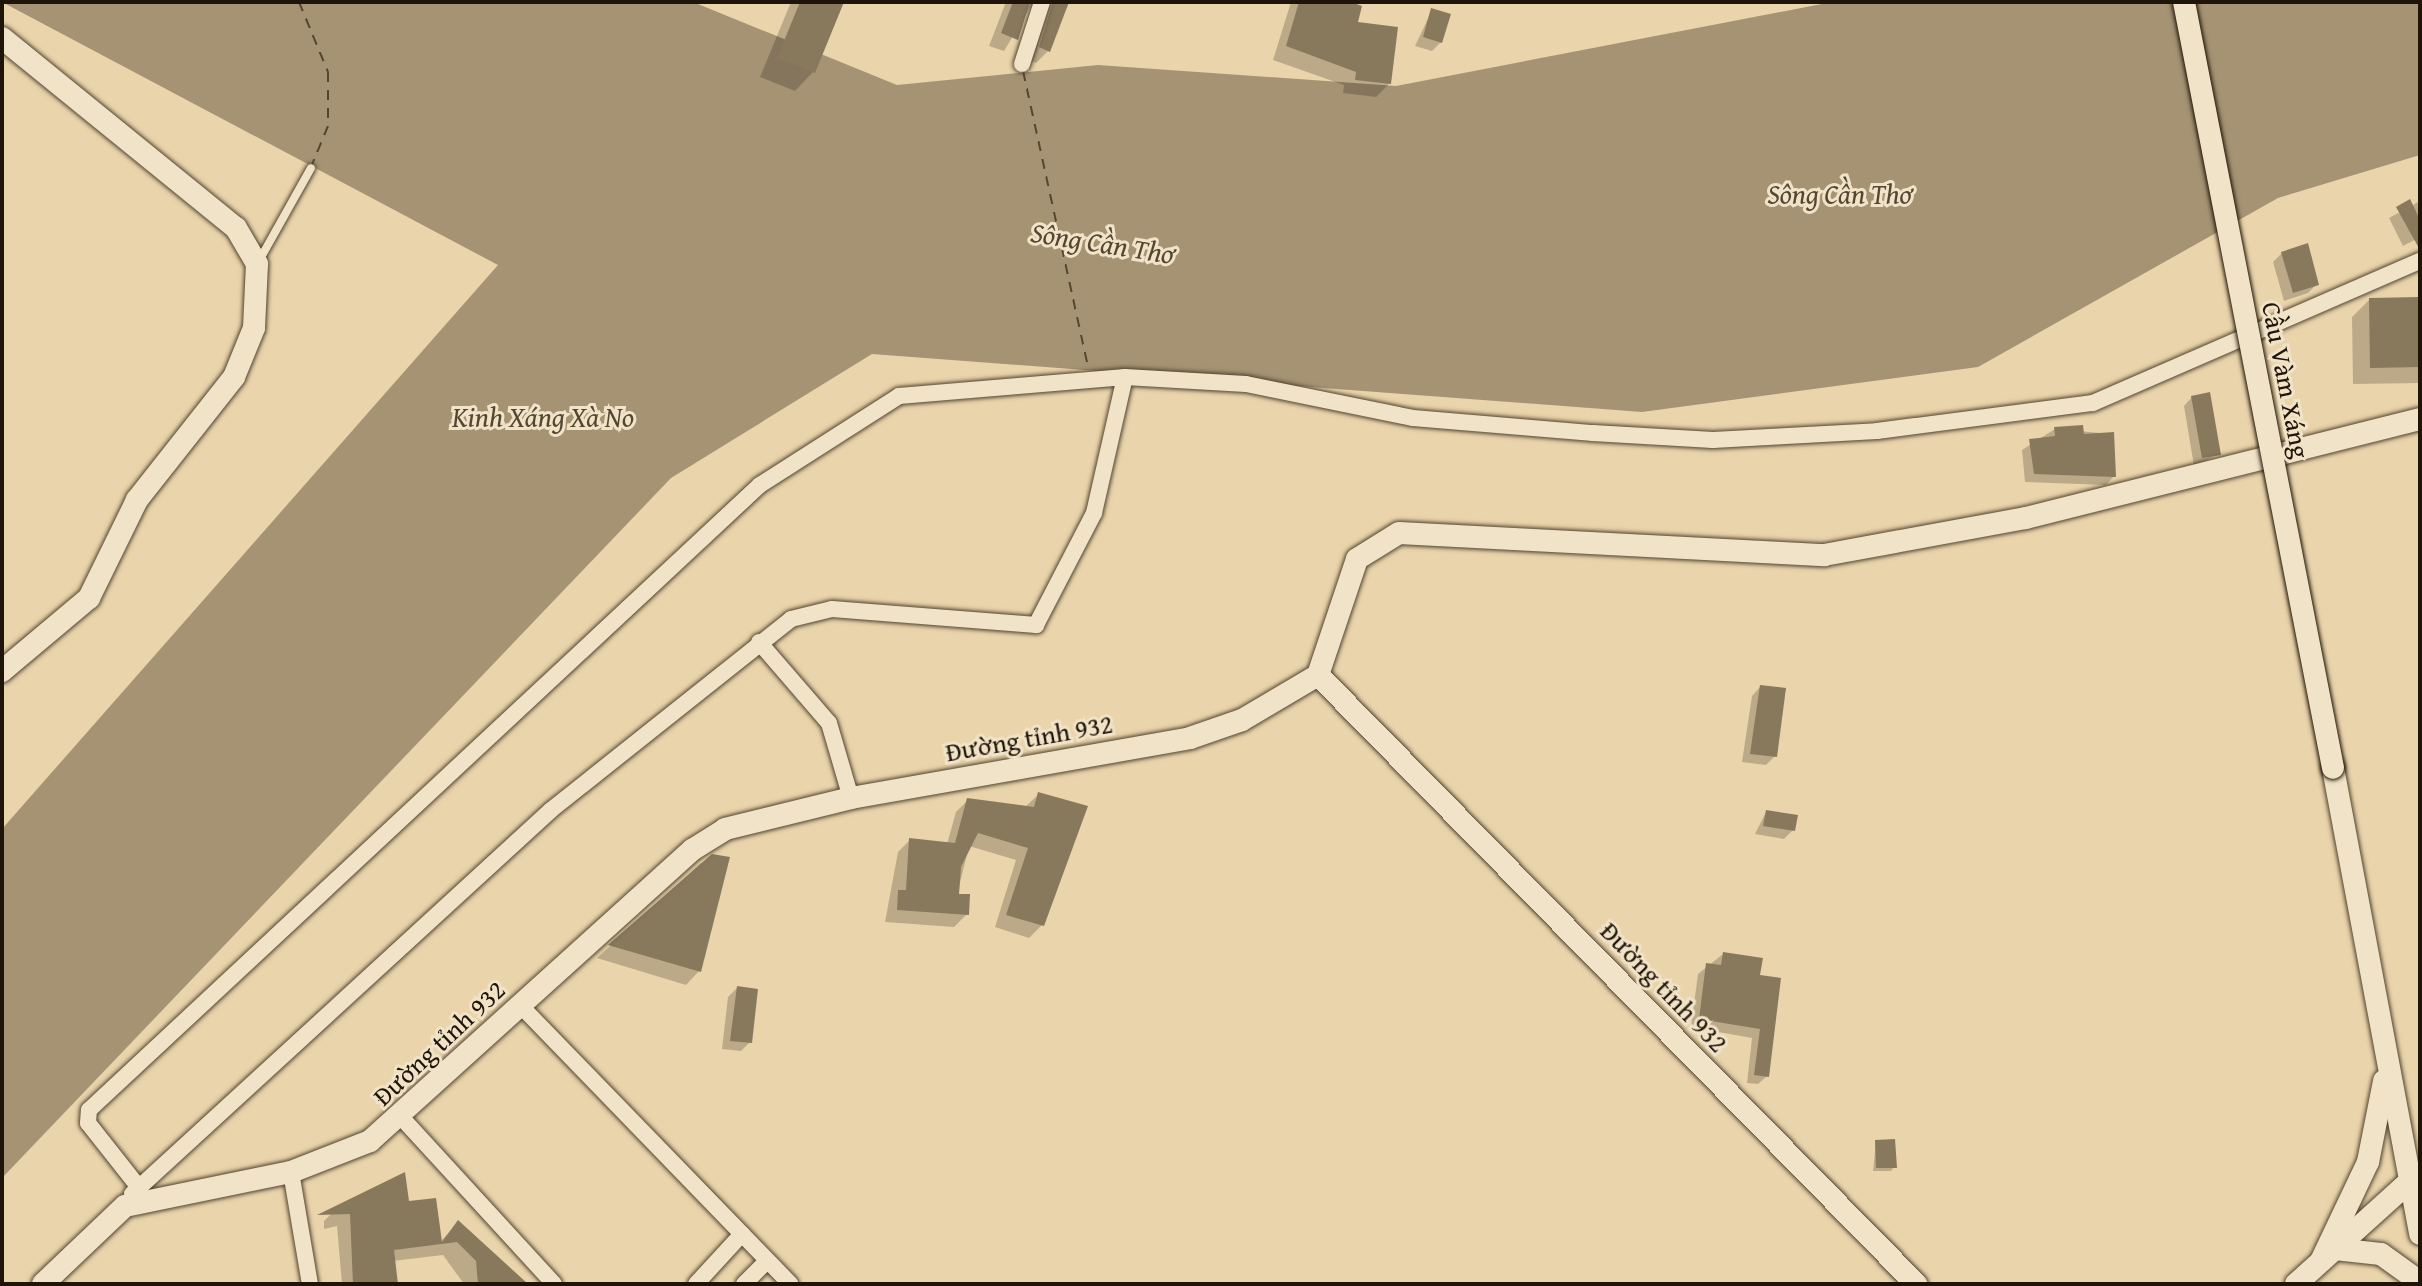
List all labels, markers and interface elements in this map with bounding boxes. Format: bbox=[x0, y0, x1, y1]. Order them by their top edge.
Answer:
water label: Sông Cần Thơ bbox=[1767, 177, 1913, 211]
water label: Sông Cần Thơ bbox=[1028, 215, 1178, 271]
street label: Cầu Vàm Xáng bbox=[2256, 299, 2316, 461]
water label: Kinh Xáng Xà No bbox=[452, 400, 634, 434]
street label: Đường tỉnh 932 bbox=[943, 708, 1115, 768]
street label: Đường tỉnh 932 bbox=[1594, 915, 1734, 1059]
street label: Đường tỉnh 932 bbox=[367, 974, 511, 1112]

